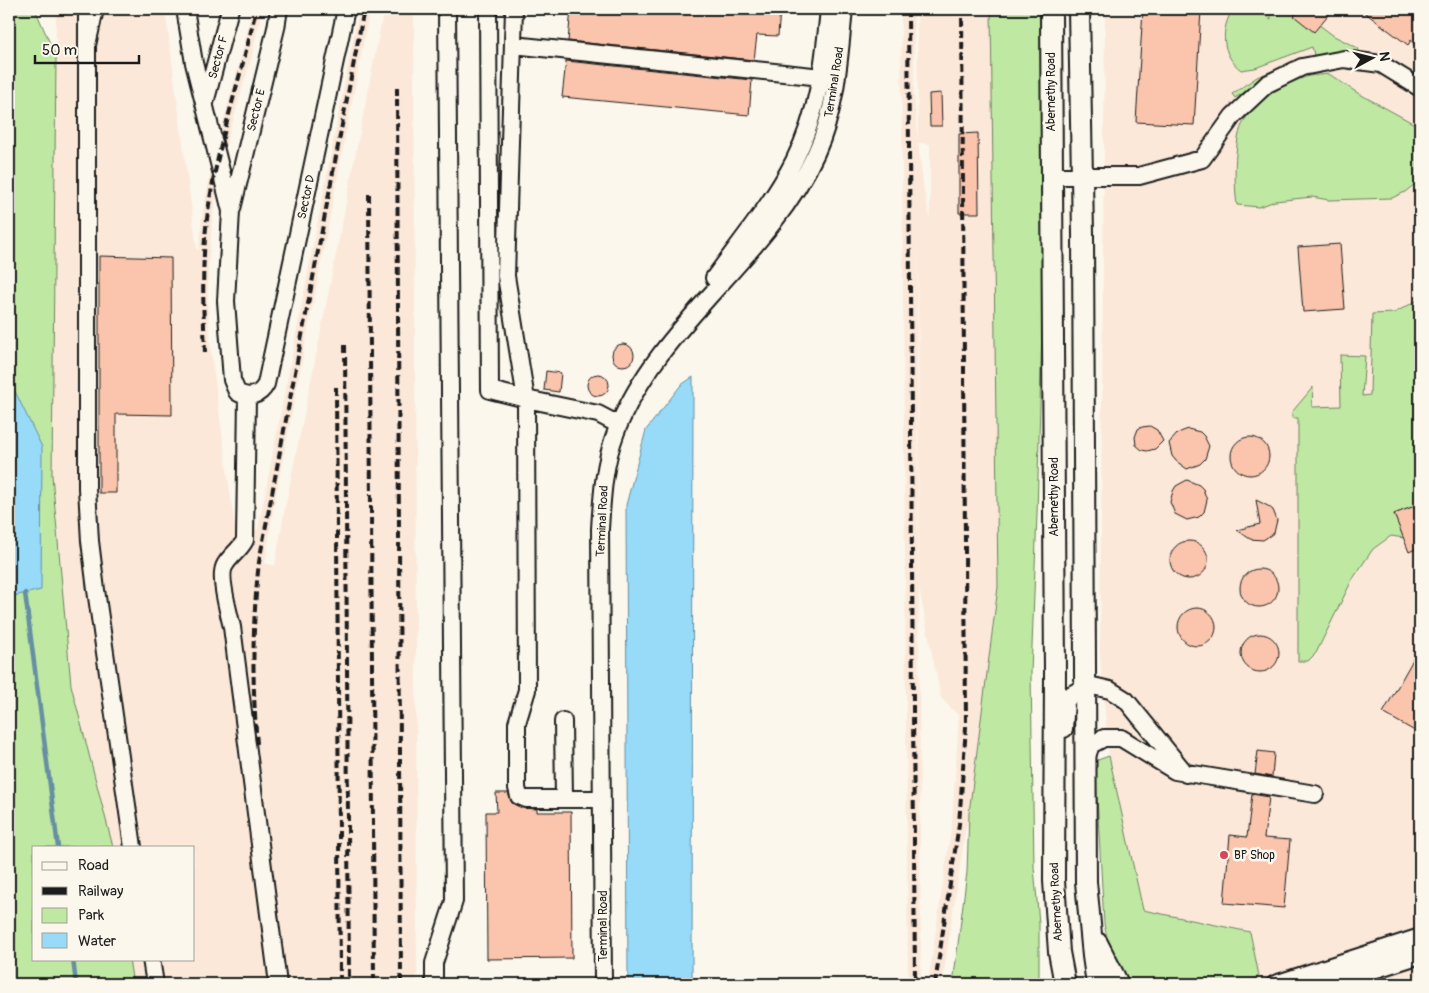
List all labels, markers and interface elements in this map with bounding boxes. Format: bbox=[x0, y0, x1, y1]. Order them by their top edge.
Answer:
scale bar bbox=[35, 32, 139, 64]
north arrow bbox=[1346, 32, 1396, 82]
street label: Sector F bbox=[205, 34, 231, 81]
text: 50 m bbox=[42, 41, 77, 60]
street label: Terminal Road bbox=[821, 45, 848, 119]
text: N bbox=[1375, 51, 1393, 62]
street label: Abernethy Road bbox=[1044, 52, 1059, 132]
street label: Sector E bbox=[244, 87, 269, 133]
street label: Sector D bbox=[295, 173, 319, 221]
street label: Abernethy Road bbox=[1047, 457, 1062, 537]
street label: Terminal Road bbox=[593, 485, 612, 557]
legend bbox=[32, 846, 195, 960]
place label: BP Shop bbox=[1234, 848, 1275, 863]
marker: BP Shop bbox=[1218, 849, 1230, 861]
text: Road bbox=[78, 856, 109, 875]
street label: Abernethy Road bbox=[1047, 862, 1066, 942]
text: Railway bbox=[78, 882, 124, 901]
street label: Terminal Road bbox=[596, 890, 611, 962]
text: Park bbox=[78, 906, 105, 925]
text: Water bbox=[78, 932, 117, 951]

